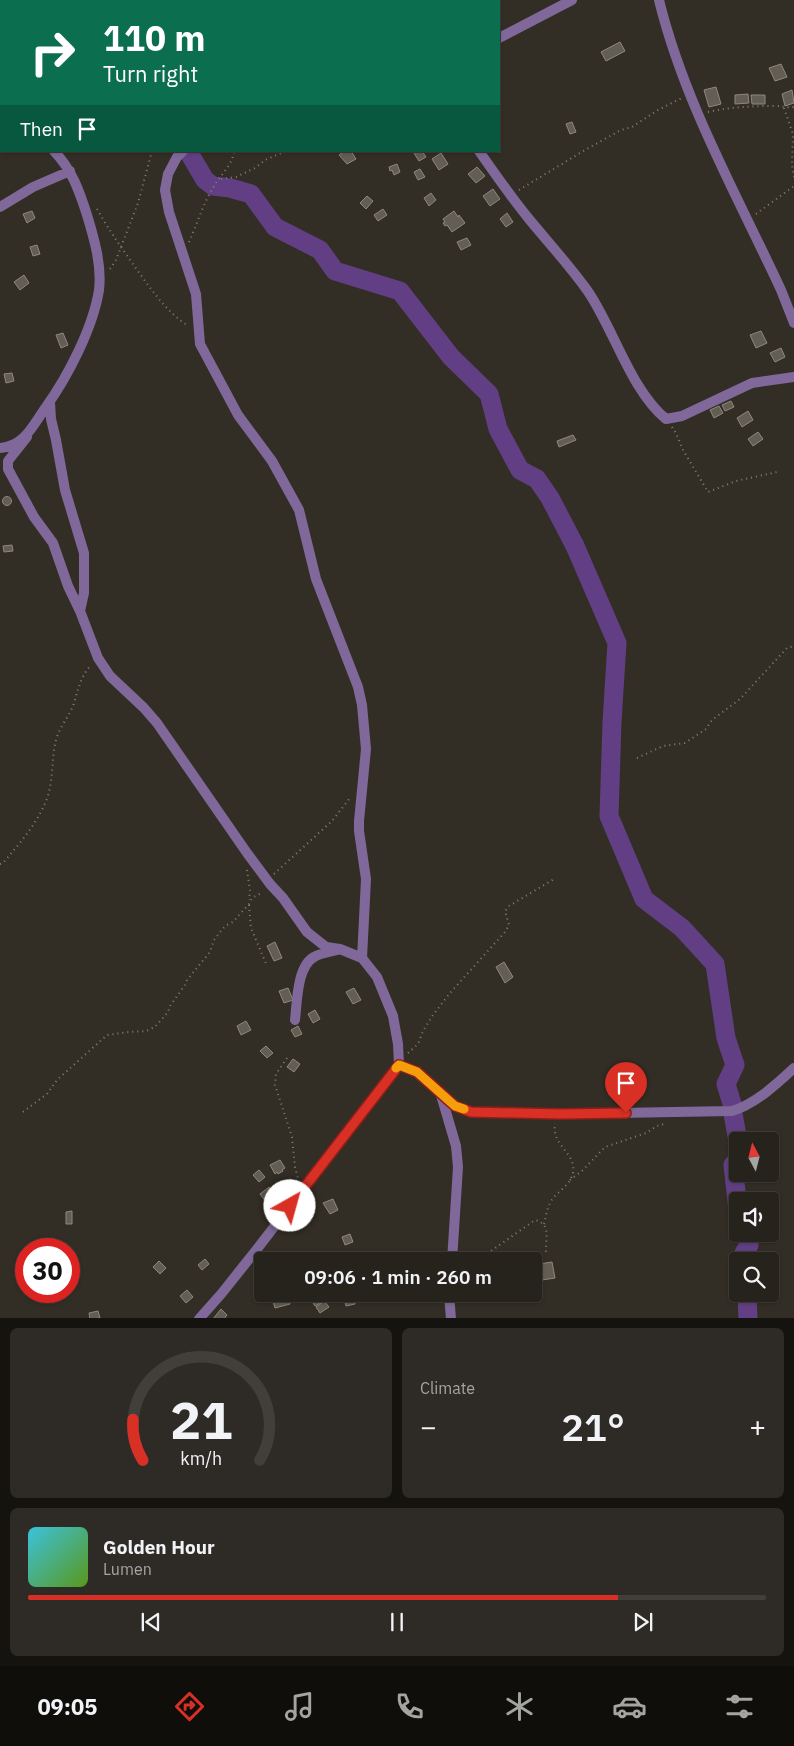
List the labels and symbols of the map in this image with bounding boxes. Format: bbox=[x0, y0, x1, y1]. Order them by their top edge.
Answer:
pin bbox=[605, 1062, 647, 1113]
north arrow bbox=[729, 1132, 779, 1182]
position arrow bbox=[263, 1179, 315, 1231]
speed limit sign: 30 bbox=[15, 1238, 80, 1303]

